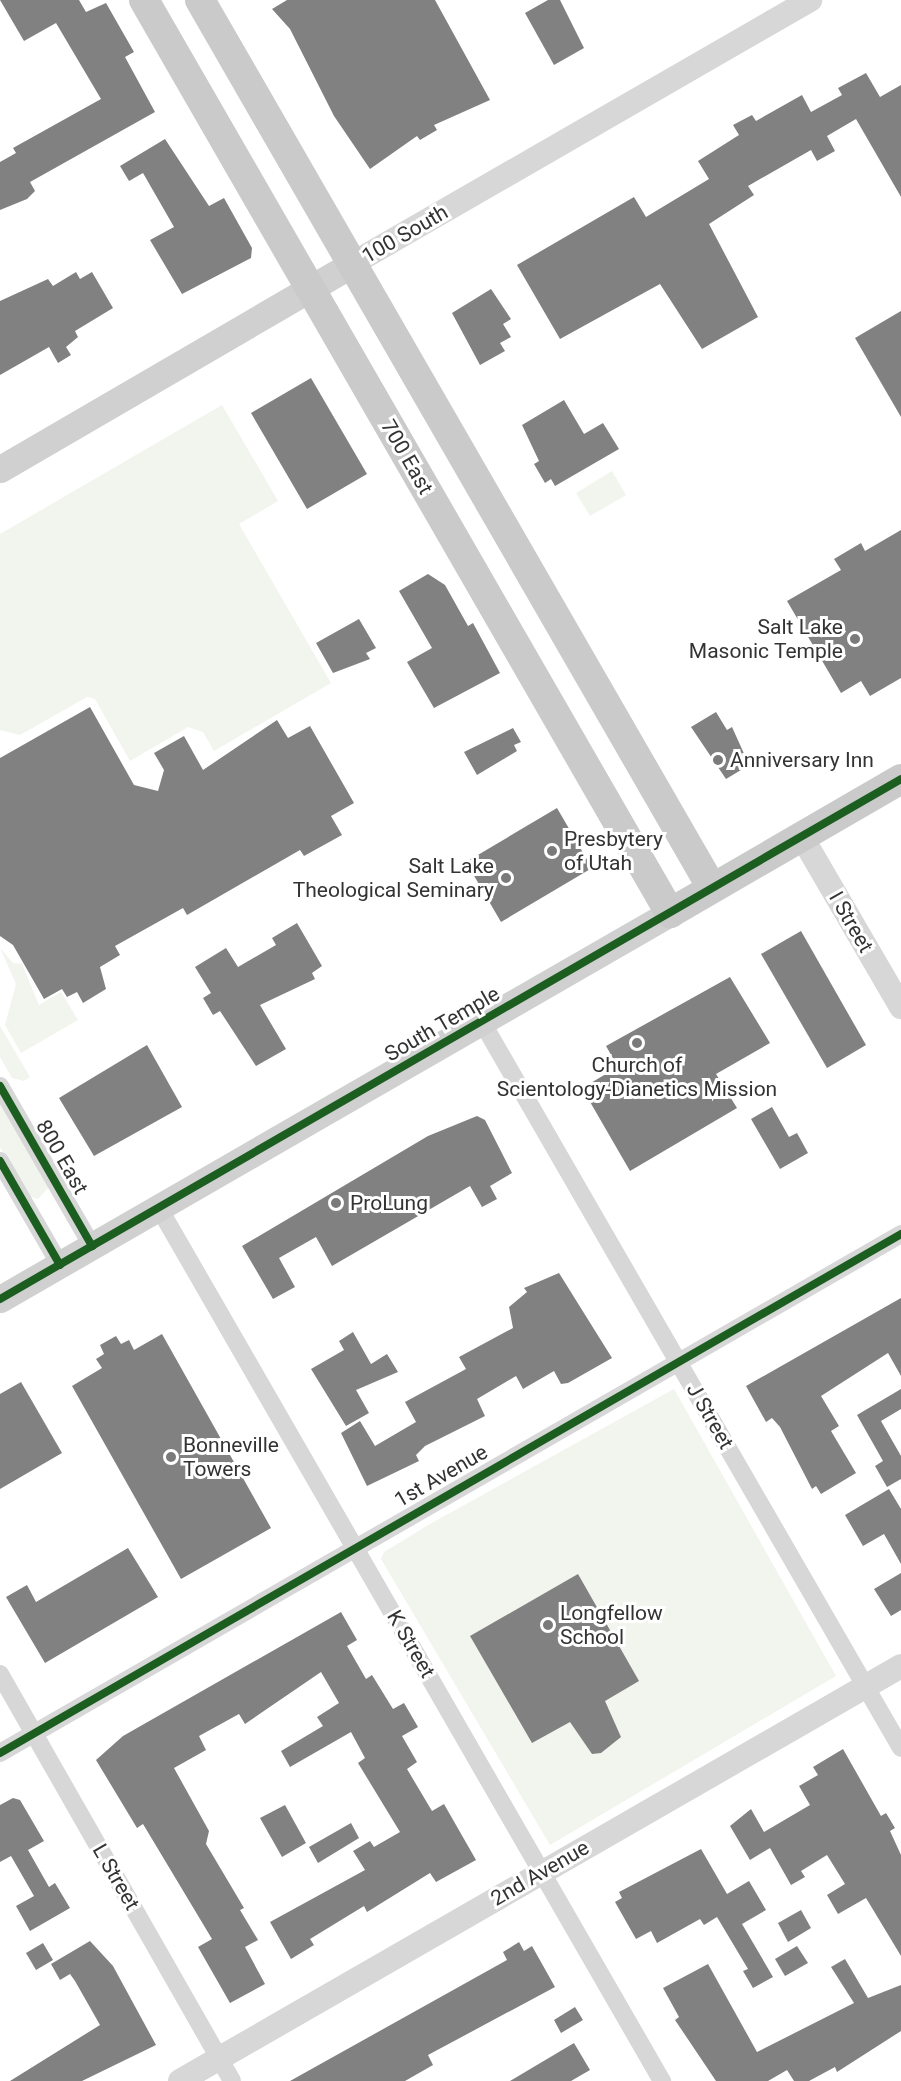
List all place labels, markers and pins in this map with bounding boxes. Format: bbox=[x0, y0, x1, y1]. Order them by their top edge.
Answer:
place label: Salt Lake Masonic Temple bbox=[688, 614, 843, 664]
marker: Salt Lake Masonic Temple bbox=[848, 632, 862, 646]
place label: Anniversary Inn bbox=[730, 747, 874, 773]
marker: Anniversary Inn bbox=[711, 753, 725, 767]
place label: Presbytery of Utah bbox=[564, 826, 663, 876]
marker: Presbytery of Utah bbox=[545, 844, 559, 858]
place label: Salt Lake Theological Seminary bbox=[293, 853, 494, 903]
marker: Salt Lake Theological Seminary bbox=[499, 871, 513, 885]
marker: Church of Scientology-Dianetics Mission bbox=[630, 1036, 644, 1050]
place label: Church of Scientology-Dianetics Mission bbox=[497, 1052, 777, 1102]
place label: ProLung bbox=[350, 1190, 428, 1216]
marker: ProLung bbox=[327, 1194, 345, 1212]
place label: Bonneville Towers bbox=[183, 1432, 279, 1482]
marker: Bonneville Towers bbox=[164, 1450, 178, 1464]
place label: Longfellow School bbox=[560, 1600, 663, 1650]
marker: Longfellow School bbox=[541, 1618, 555, 1632]

